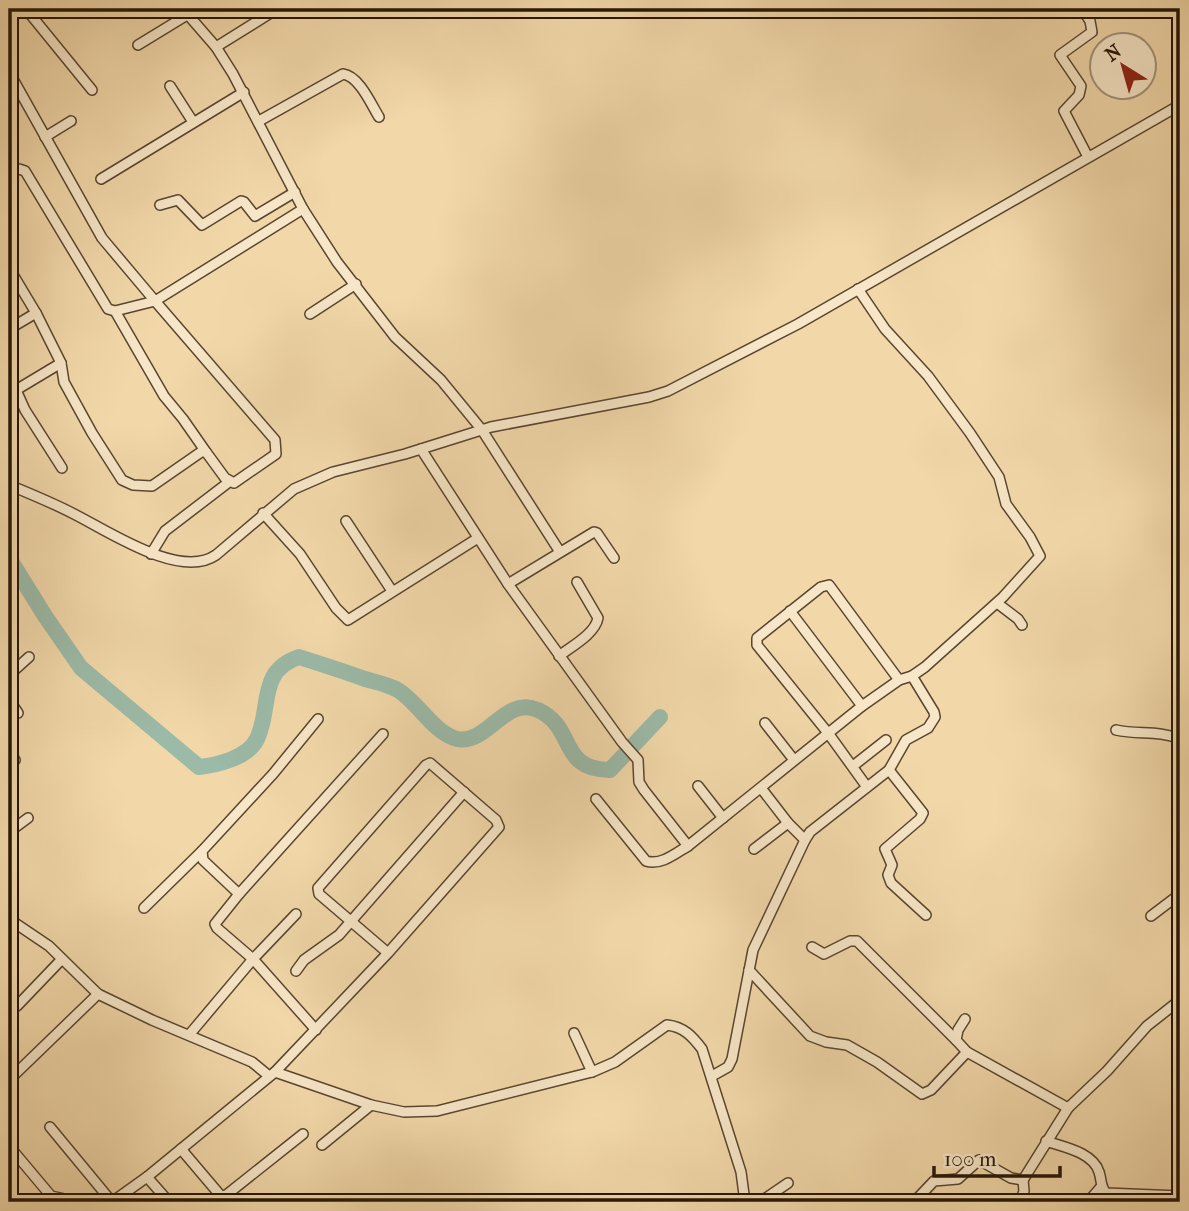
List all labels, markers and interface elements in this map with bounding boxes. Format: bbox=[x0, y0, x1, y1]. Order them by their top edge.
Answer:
north arrow bbox=[1088, 32, 1158, 102]
text: N bbox=[1101, 40, 1126, 66]
scale bar bbox=[934, 1134, 1060, 1178]
text: 100 m bbox=[944, 1147, 997, 1171]

